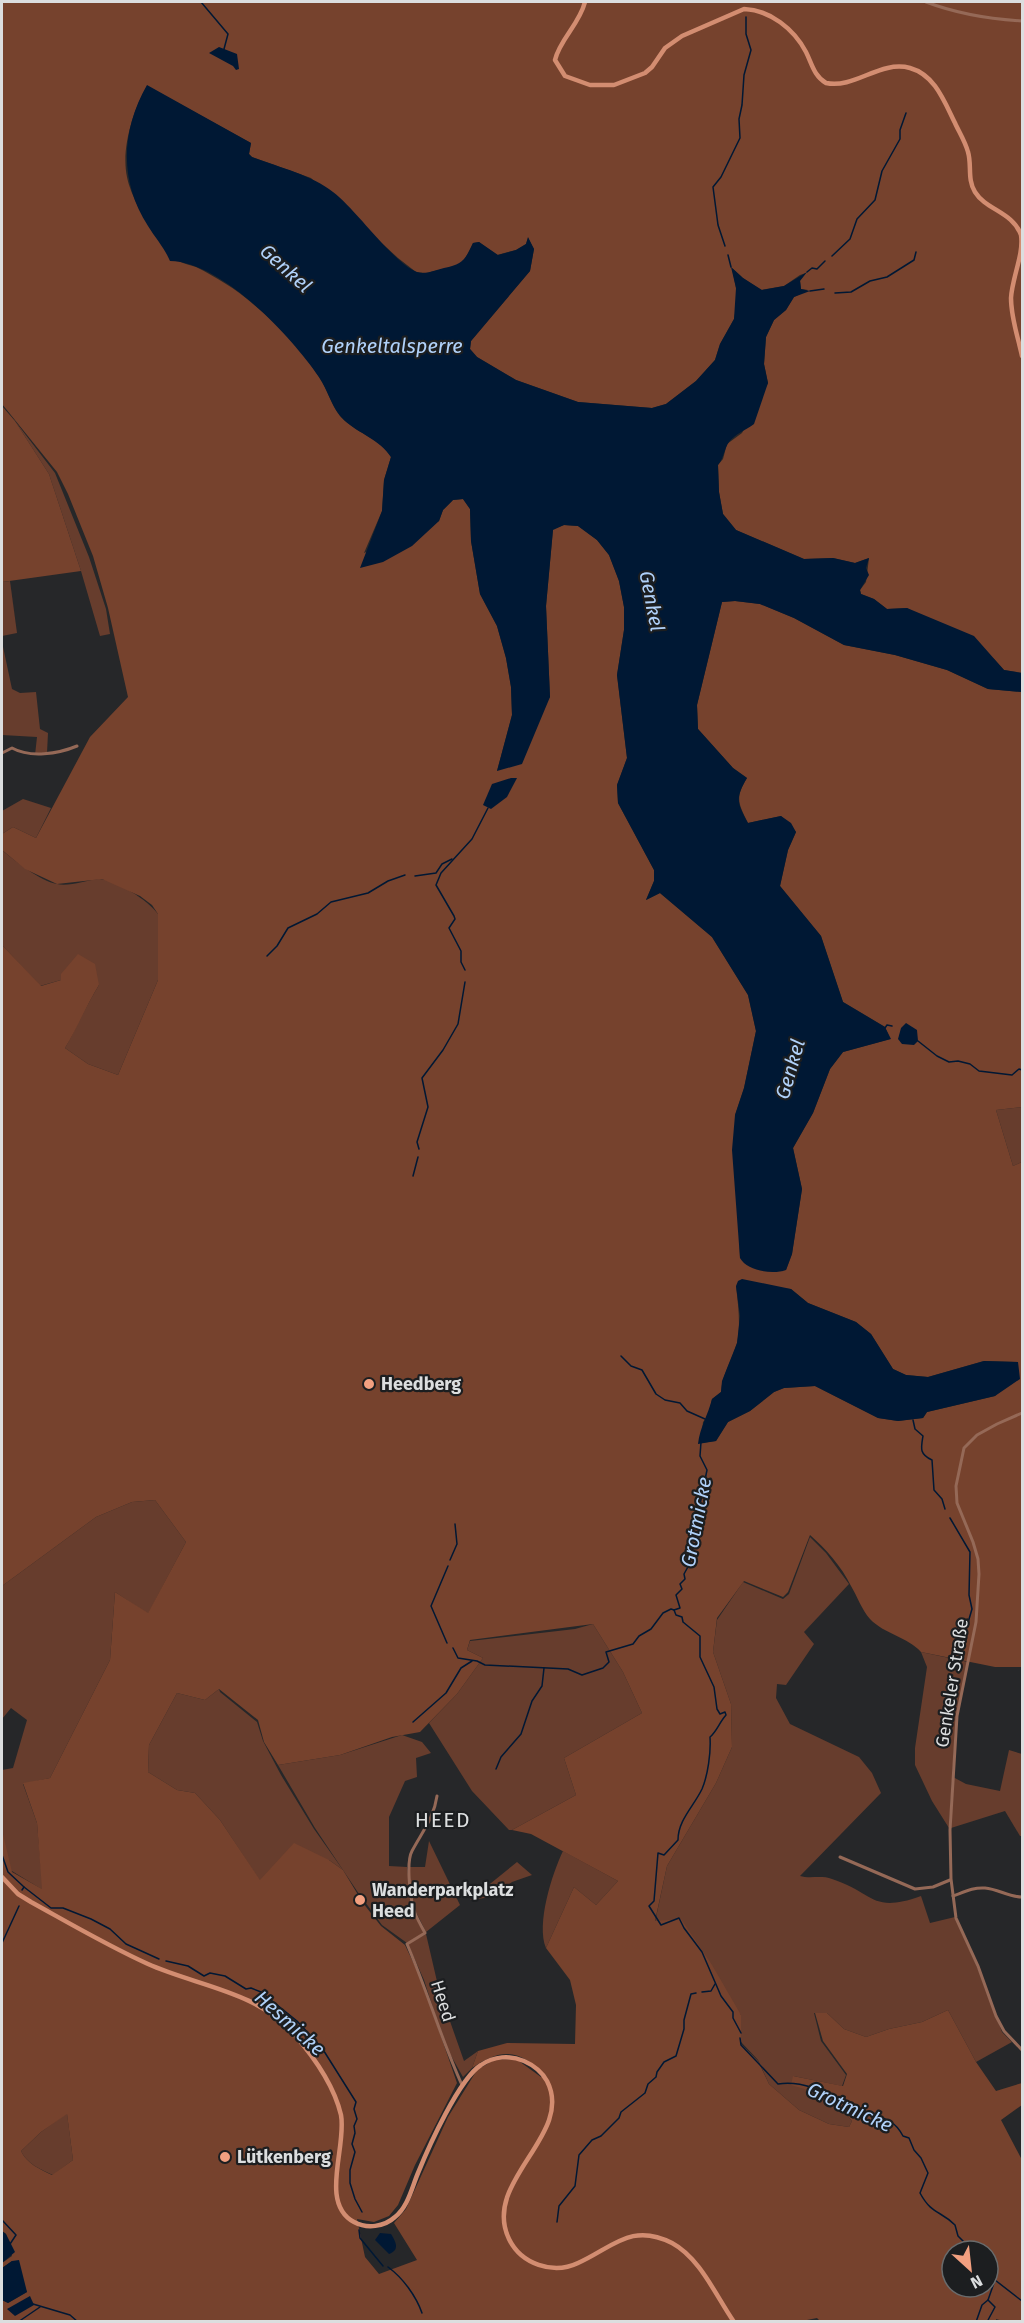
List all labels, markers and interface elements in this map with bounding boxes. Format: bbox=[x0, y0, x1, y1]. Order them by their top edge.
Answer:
water label: Genkel bbox=[255, 239, 317, 297]
water label: Genkeltalsperre bbox=[321, 334, 463, 358]
water label: Genkel bbox=[634, 569, 670, 633]
water label: Genkel bbox=[770, 1036, 810, 1102]
place label: Heedberg bbox=[381, 1373, 461, 1395]
marker: Heedberg bbox=[362, 1377, 376, 1391]
water label: Grotmicke bbox=[675, 1475, 717, 1569]
street label: Genkeler Straße bbox=[931, 1617, 973, 1749]
district label: HEED bbox=[415, 1807, 471, 1833]
place label: Wanderparkplatz Heed bbox=[372, 1879, 514, 1922]
marker: Wanderparkplatz Heed bbox=[353, 1893, 367, 1907]
street label: Heed bbox=[426, 1977, 460, 2025]
water label: Hesmicke bbox=[250, 1985, 330, 2061]
water label: Grotmicke bbox=[804, 2077, 896, 2137]
place label: Lütkenberg bbox=[237, 2146, 331, 2168]
marker: Lütkenberg bbox=[218, 2150, 232, 2164]
north arrow bbox=[940, 2239, 1000, 2299]
text: N bbox=[968, 2271, 986, 2293]

